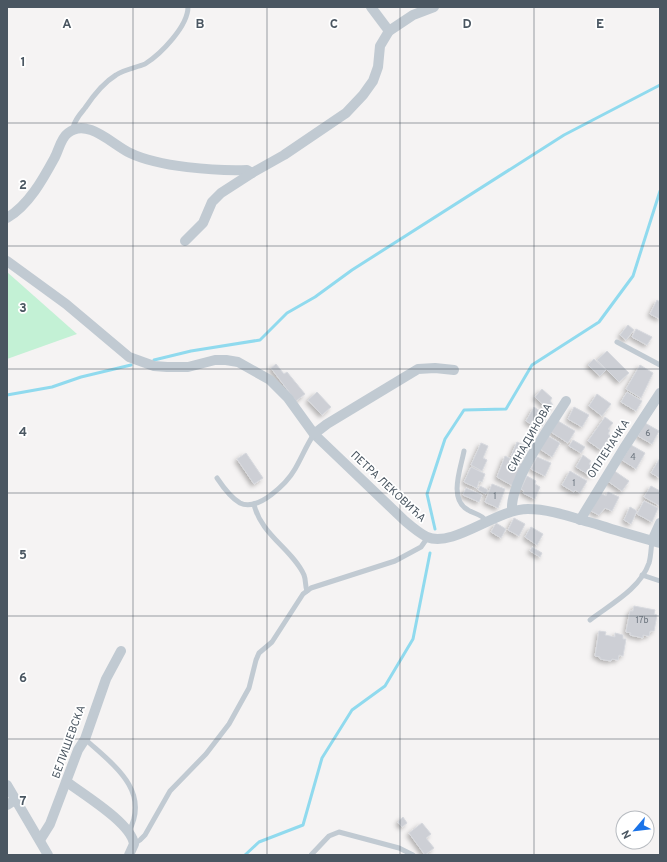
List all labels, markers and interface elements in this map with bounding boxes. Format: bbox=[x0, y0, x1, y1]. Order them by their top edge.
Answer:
text: A bbox=[62, 17, 72, 33]
text: B bbox=[196, 17, 205, 33]
text: C bbox=[330, 17, 338, 33]
text: D bbox=[462, 17, 472, 33]
text: E bbox=[596, 17, 604, 33]
text: 1 bbox=[20, 55, 26, 71]
text: 2 bbox=[19, 178, 27, 194]
text: 3 bbox=[19, 301, 27, 317]
street label: СИНАДИНОВА bbox=[505, 401, 555, 475]
street label: ОПЛЕНАЧКА bbox=[585, 417, 633, 481]
text: 4 bbox=[19, 425, 27, 441]
house number: 6 bbox=[645, 428, 651, 439]
street label: ПЕТРА ЛЕКОВИЋА bbox=[347, 448, 429, 526]
house number: 4 bbox=[630, 452, 636, 463]
house number: 1 bbox=[572, 478, 576, 489]
house number: 1 bbox=[493, 491, 497, 502]
text: 5 bbox=[19, 548, 27, 564]
house number: 17b bbox=[635, 615, 649, 626]
text: 6 bbox=[19, 671, 27, 687]
street label: БЕЛИШЕВСКА bbox=[49, 703, 89, 781]
text: 7 bbox=[20, 794, 27, 810]
north arrow bbox=[615, 810, 655, 850]
text: N bbox=[619, 827, 635, 841]

